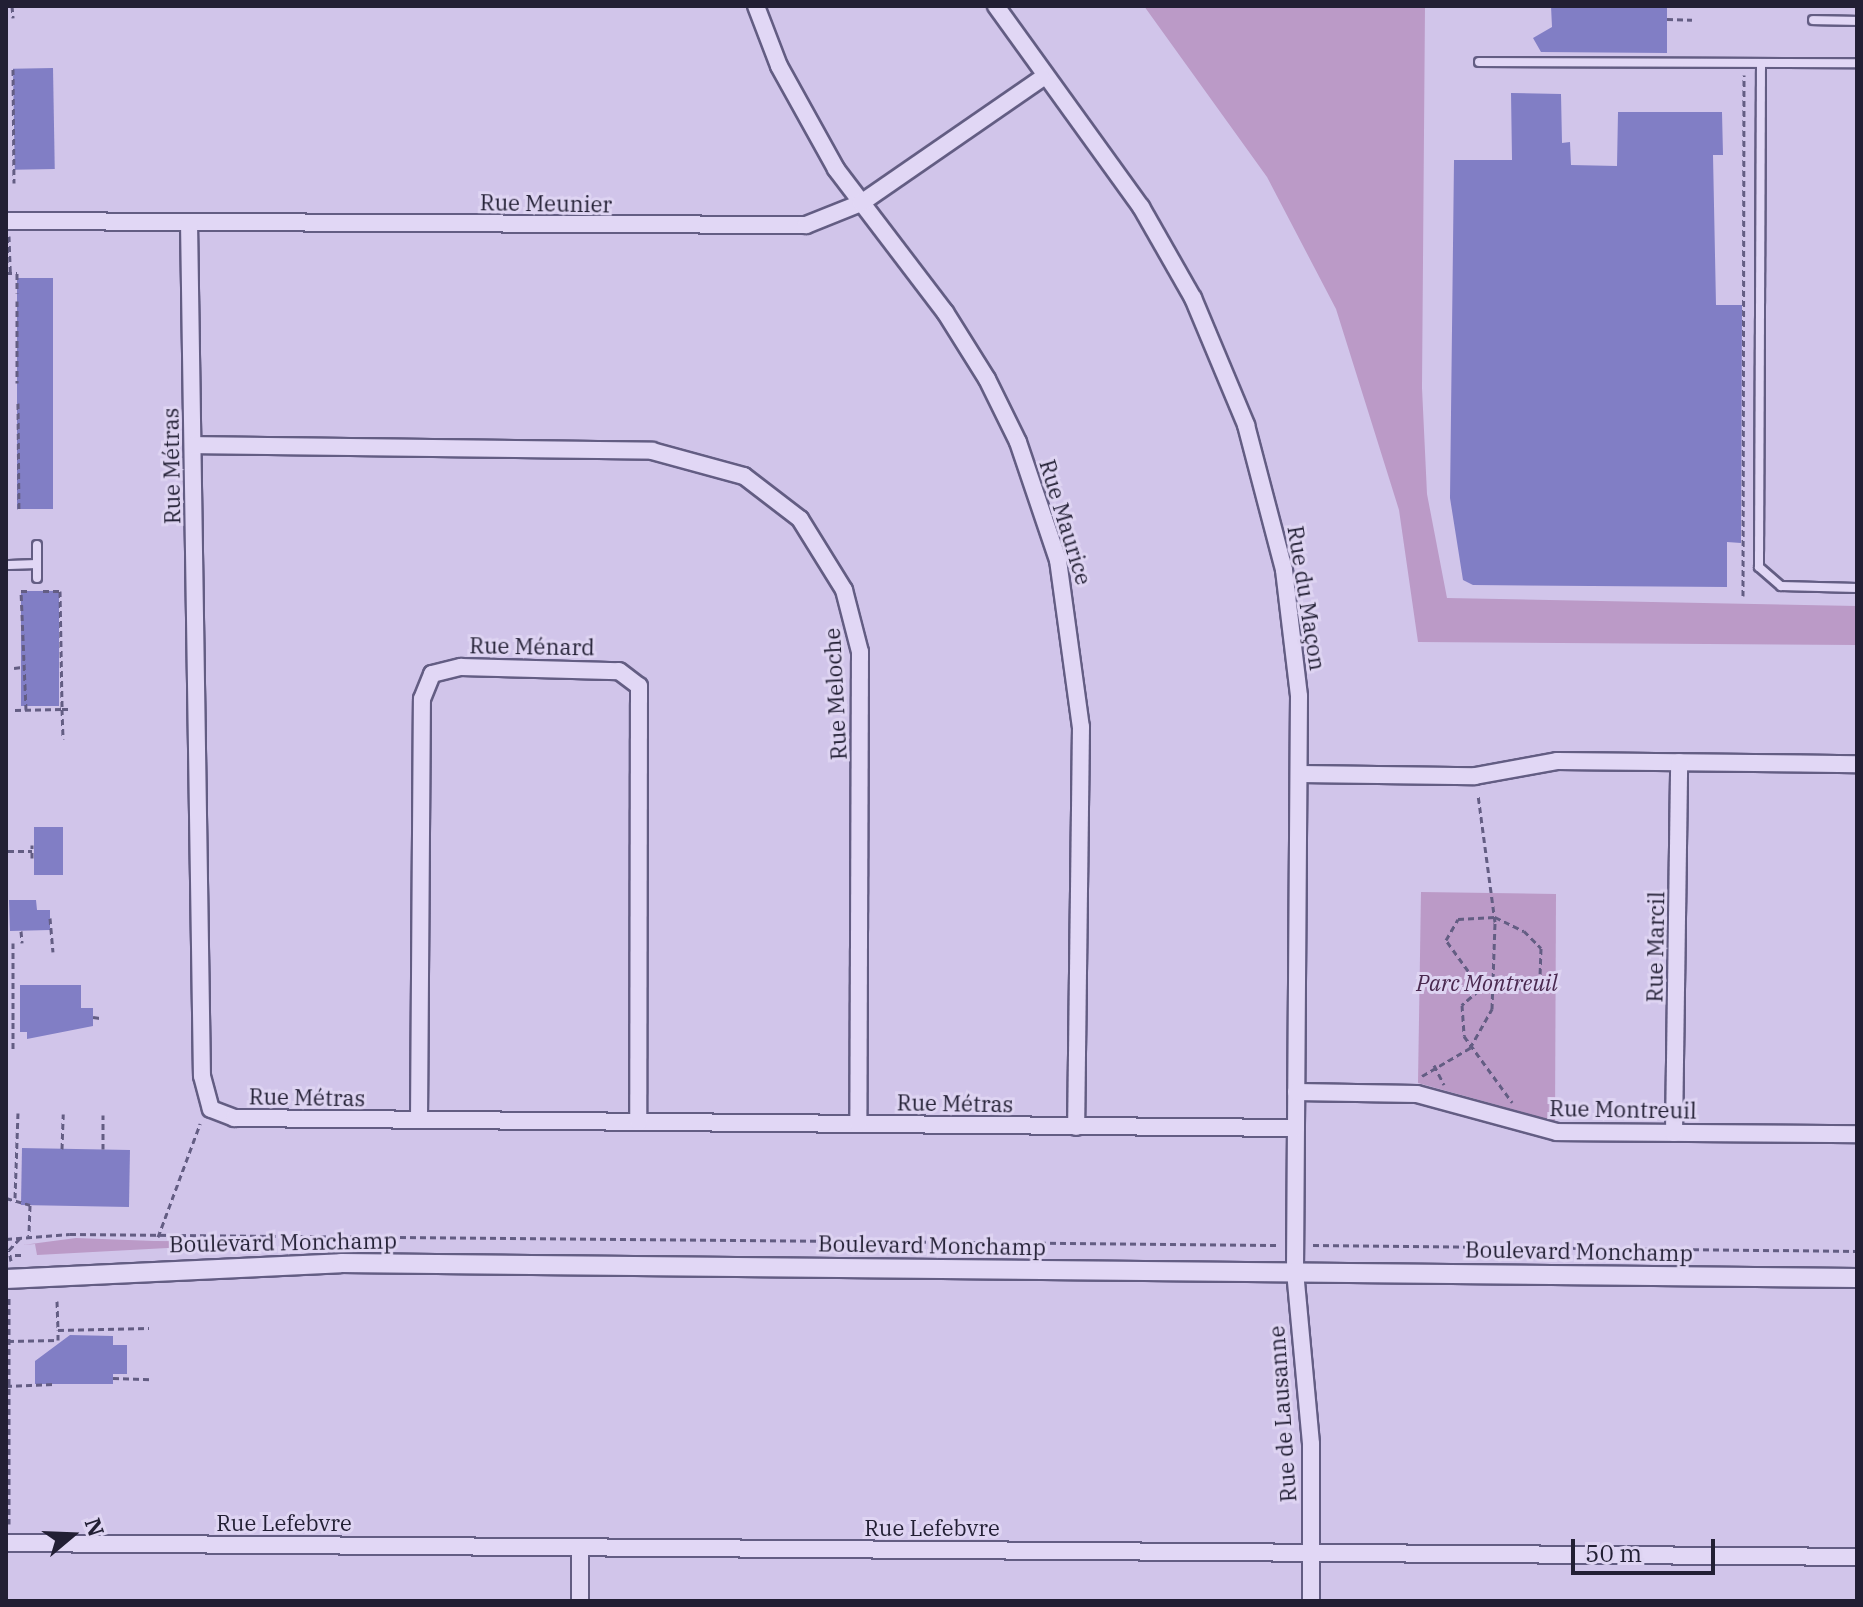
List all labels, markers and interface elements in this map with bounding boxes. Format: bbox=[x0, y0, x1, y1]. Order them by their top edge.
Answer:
street label: Rue Meunier bbox=[480, 189, 612, 217]
street label: Rue Métras bbox=[157, 408, 185, 524]
street label: Rue Maurice bbox=[1034, 456, 1098, 588]
street label: Rue du Maçon bbox=[1283, 524, 1331, 672]
street label: Rue Meloche bbox=[818, 627, 852, 761]
street label: Rue Ménard bbox=[469, 632, 595, 660]
street label: Rue Marcil bbox=[1641, 891, 1669, 1003]
park label: Parc Montreuil bbox=[1416, 970, 1558, 996]
street label: Rue Métras bbox=[249, 1083, 365, 1111]
street label: Rue Métras bbox=[897, 1089, 1013, 1117]
street label: Rue Montreuil bbox=[1549, 1095, 1697, 1123]
street label: Boulevard Monchamp bbox=[169, 1227, 397, 1257]
street label: Boulevard Monchamp bbox=[818, 1230, 1046, 1260]
street label: Boulevard Monchamp bbox=[1465, 1236, 1693, 1266]
street label: Rue de Lausanne bbox=[1263, 1325, 1301, 1503]
north arrow bbox=[32, 1495, 112, 1575]
street label: Rue Lefebvre bbox=[216, 1510, 352, 1536]
text: N bbox=[79, 1514, 112, 1540]
street label: Rue Lefebvre bbox=[864, 1515, 1000, 1541]
scale bar bbox=[1575, 1523, 1719, 1573]
text: 50 m bbox=[1585, 1537, 1642, 1569]

